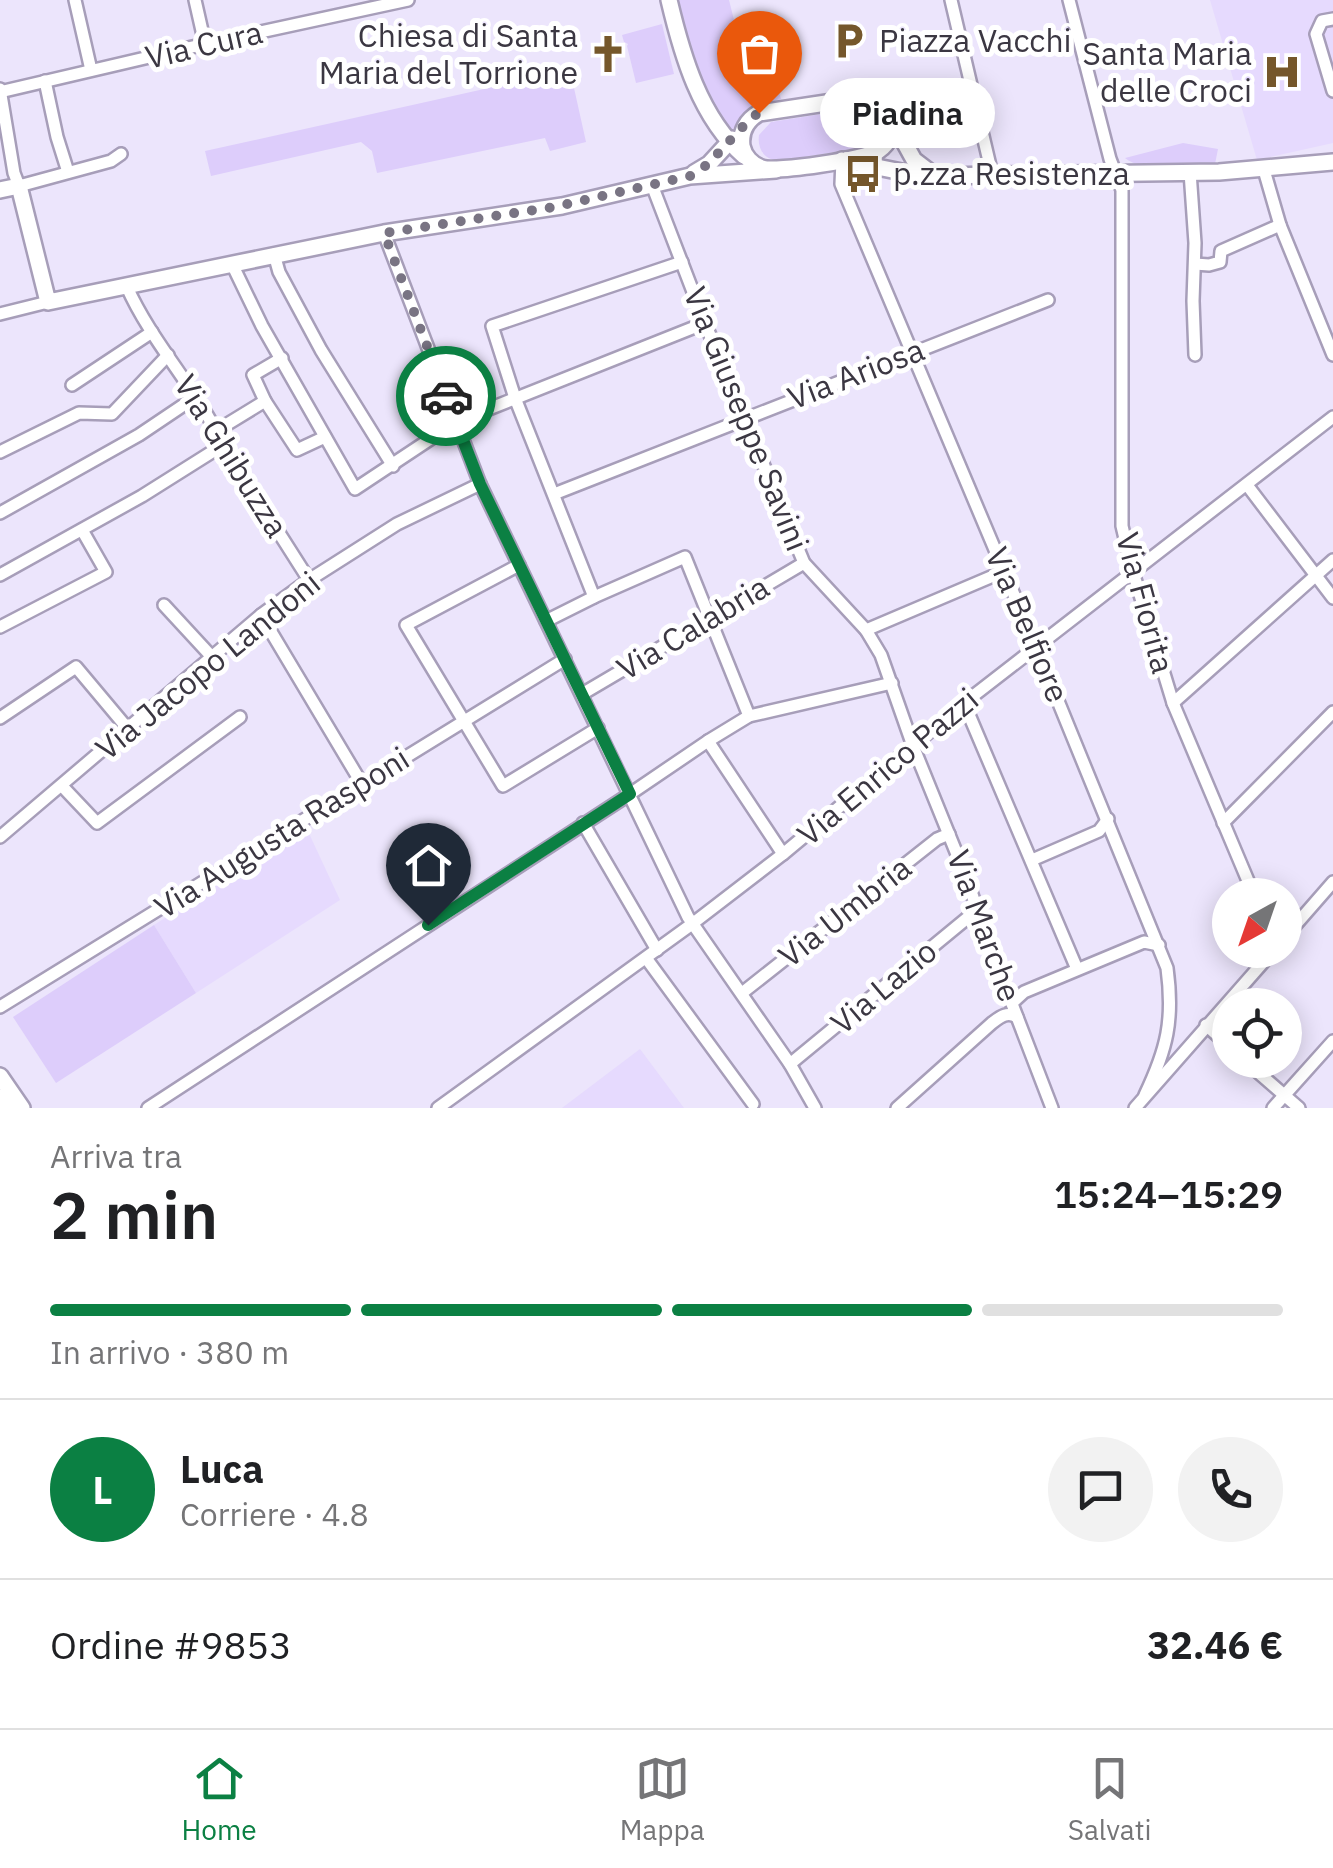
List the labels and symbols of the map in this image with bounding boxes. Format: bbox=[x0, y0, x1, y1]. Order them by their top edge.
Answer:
street label: Via Cura bbox=[141, 10, 266, 78]
pin bbox=[717, 11, 802, 114]
place label: Chiesa di Santa Maria del Torrione bbox=[319, 14, 578, 93]
place label: Piazza Vacchi bbox=[879, 19, 1072, 61]
parking icon: Piazza Vacchi bbox=[828, 20, 870, 62]
place label: Santa Maria delle Croci bbox=[1082, 32, 1252, 111]
church icon: Chiesa di Santa Maria del Torrione bbox=[587, 33, 629, 75]
hospital icon: Santa Maria delle Croci bbox=[1261, 51, 1303, 93]
callout: Piadina bbox=[819, 78, 994, 148]
place label: p.zza Resistenza bbox=[893, 152, 1130, 194]
bus stop icon: p.zza Resistenza bbox=[842, 153, 884, 195]
street label: Via Giuseppe Savini bbox=[675, 280, 819, 557]
street label: Via Ariosa bbox=[781, 328, 930, 418]
courier bbox=[396, 346, 496, 446]
street label: Via Ghibuzza bbox=[165, 366, 298, 545]
street label: Via Fiorita bbox=[1107, 528, 1185, 678]
street label: Via Belfiore bbox=[976, 541, 1079, 709]
street label: Via Jacopo Landoni bbox=[86, 562, 328, 769]
street label: Via Calabria bbox=[609, 565, 776, 689]
street label: Via Enrico Pazzi bbox=[788, 678, 987, 854]
street label: Via Augusta Rasponi bbox=[146, 737, 417, 927]
pin bbox=[386, 823, 471, 926]
street label: Via Marche bbox=[938, 844, 1032, 1007]
street label: Via Umbria bbox=[770, 846, 919, 976]
north arrow bbox=[1212, 878, 1302, 968]
street label: Via Lazio bbox=[822, 930, 945, 1043]

